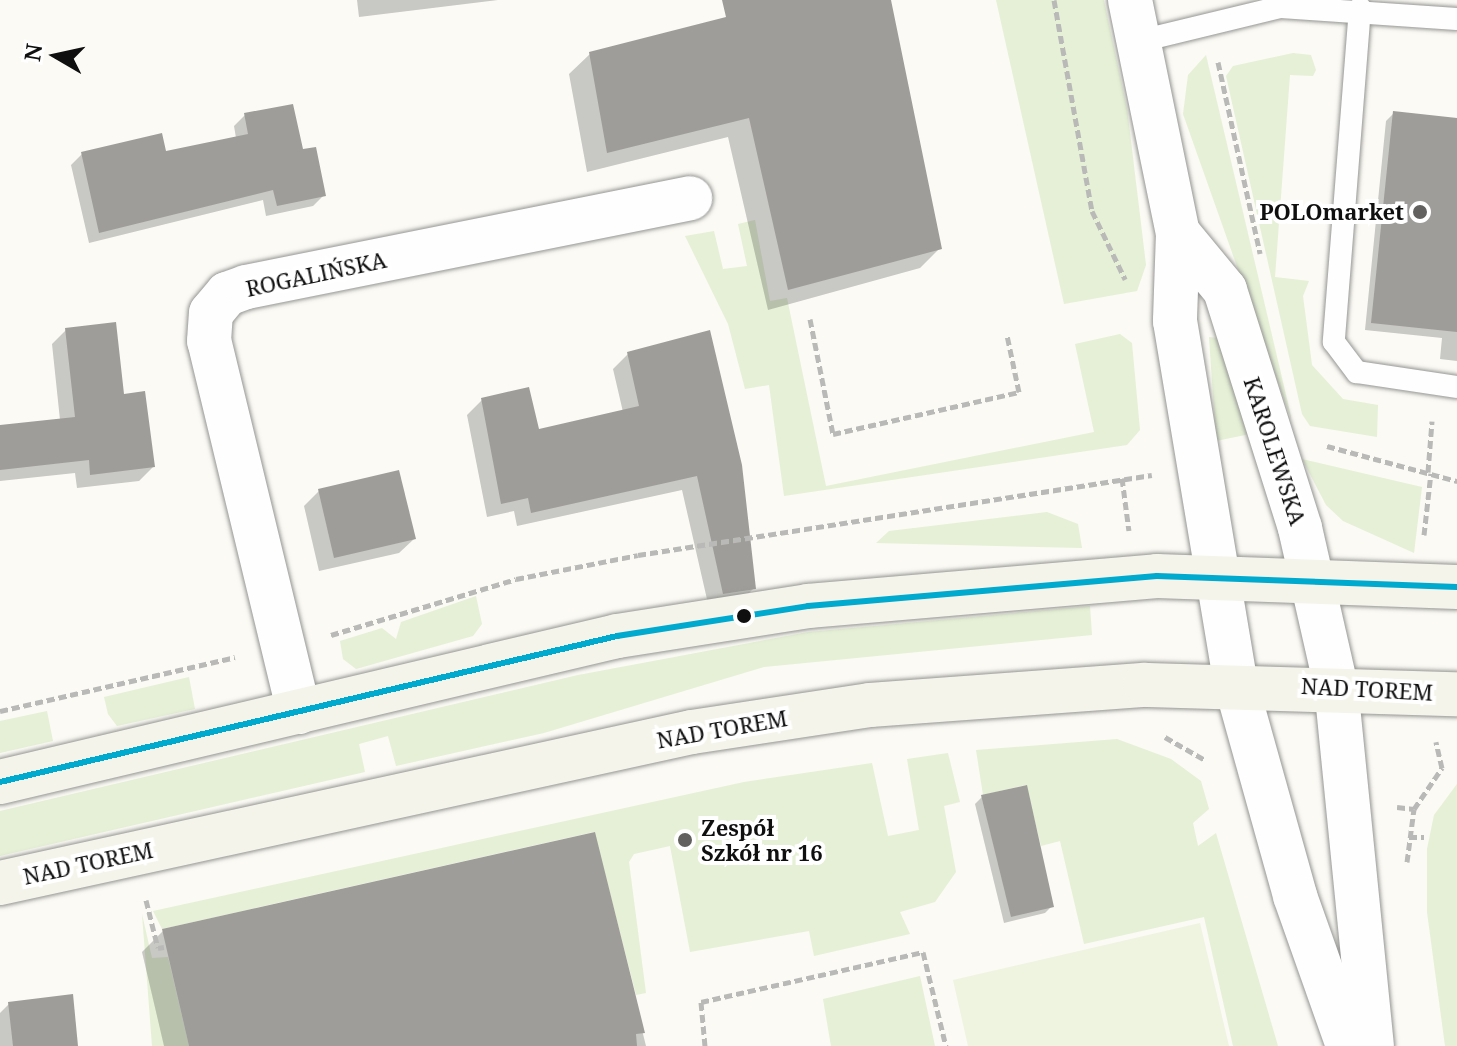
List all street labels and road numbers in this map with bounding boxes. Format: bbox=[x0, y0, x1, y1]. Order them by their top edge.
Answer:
street label: ROGALIŃSKA bbox=[243, 246, 389, 302]
street label: KAROLEWSKA bbox=[1239, 374, 1311, 528]
street label: NAD TOREM bbox=[1300, 672, 1434, 706]
street label: NAD TOREM bbox=[655, 705, 789, 753]
street label: NAD TOREM bbox=[21, 836, 155, 890]

